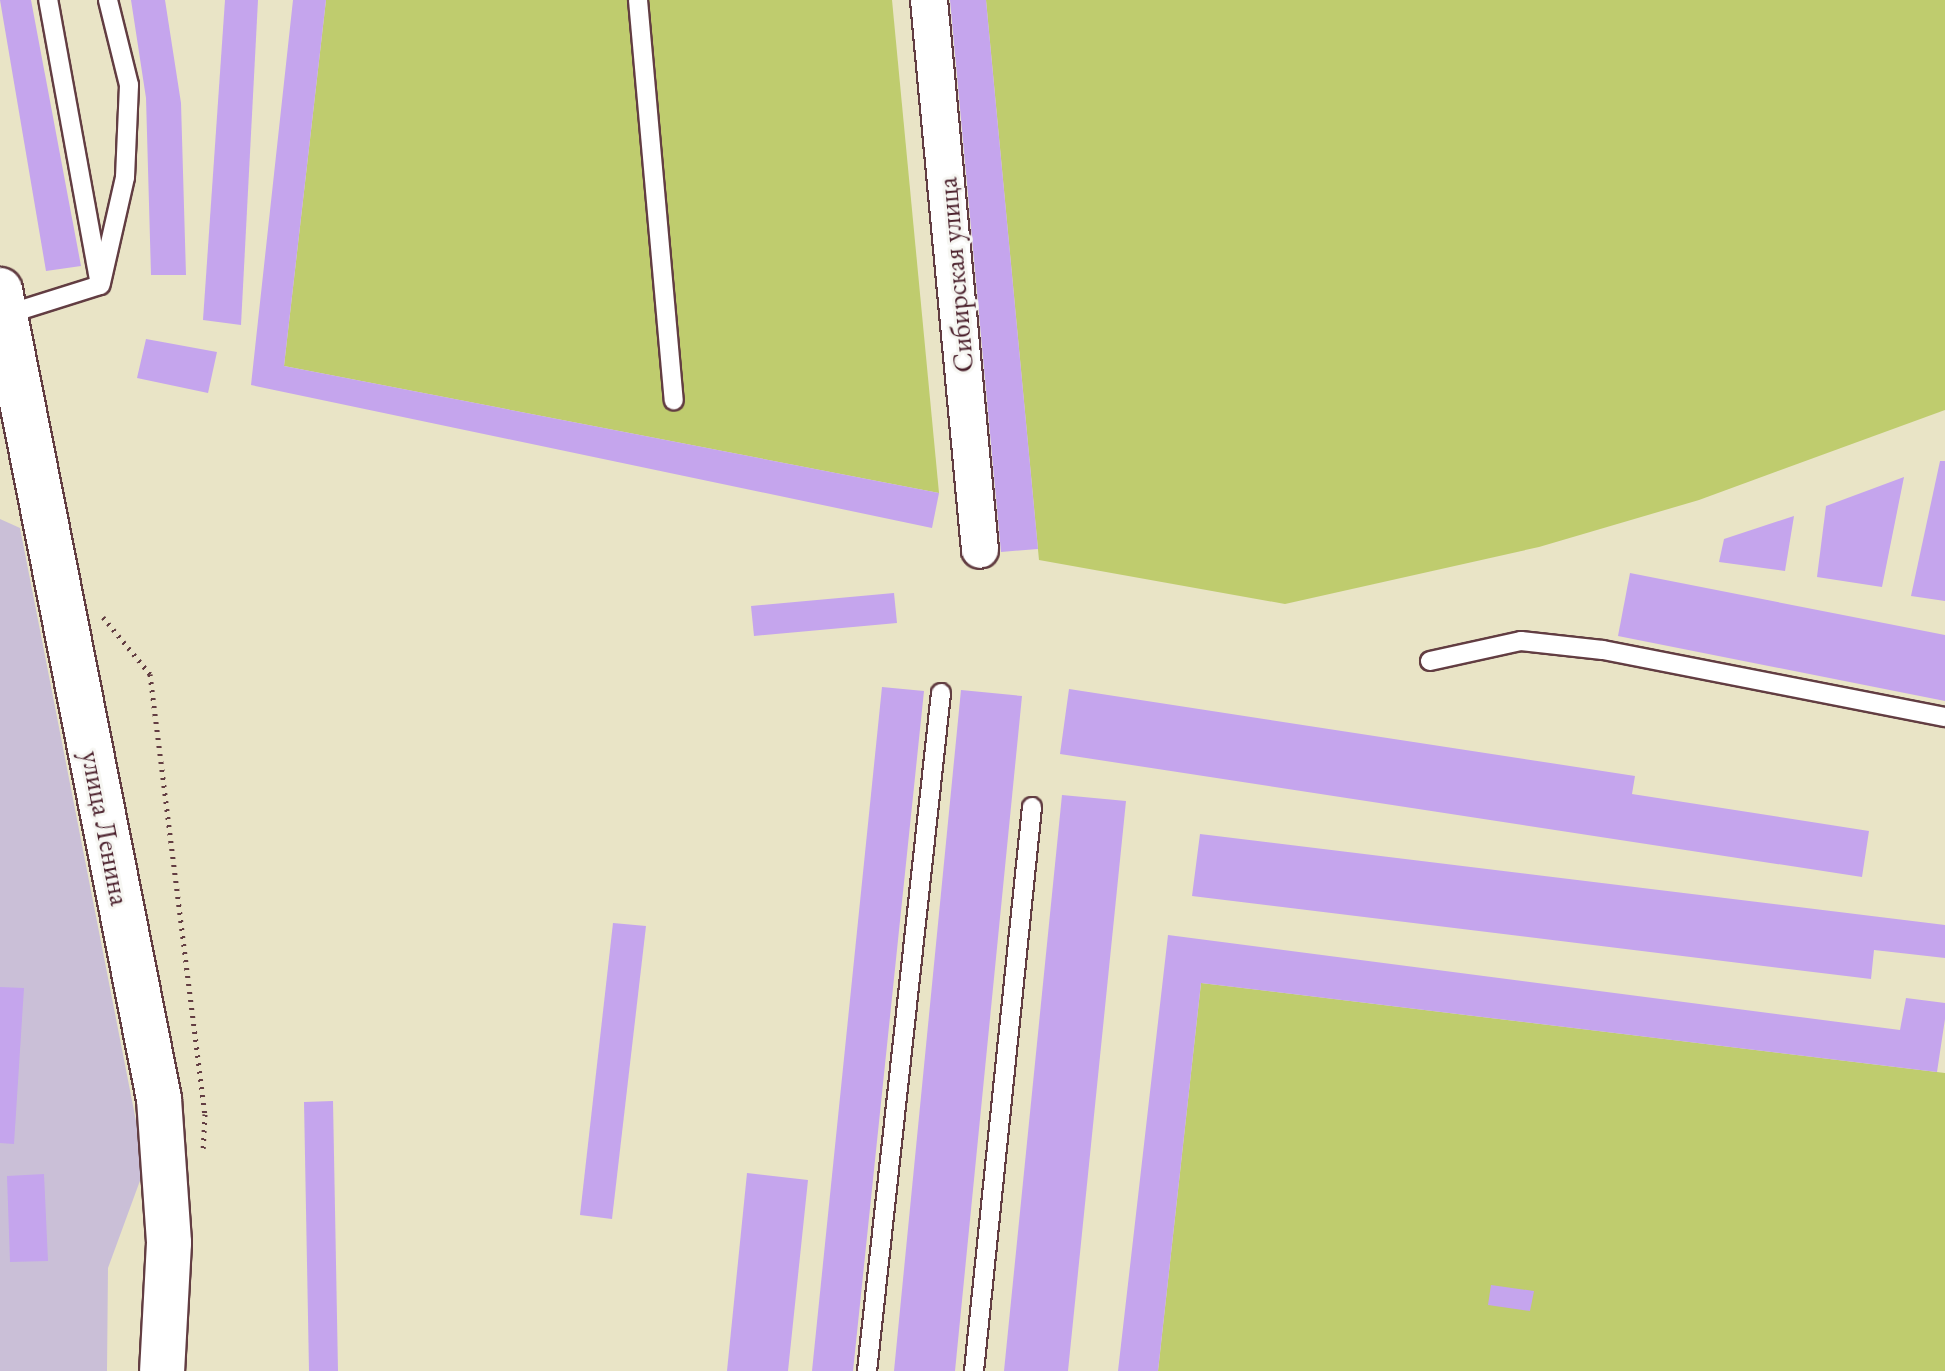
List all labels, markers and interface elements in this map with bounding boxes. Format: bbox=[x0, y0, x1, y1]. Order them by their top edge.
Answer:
street label: Сибирская улица bbox=[930, 176, 980, 374]
street label: улица Ленина bbox=[75, 748, 137, 908]

